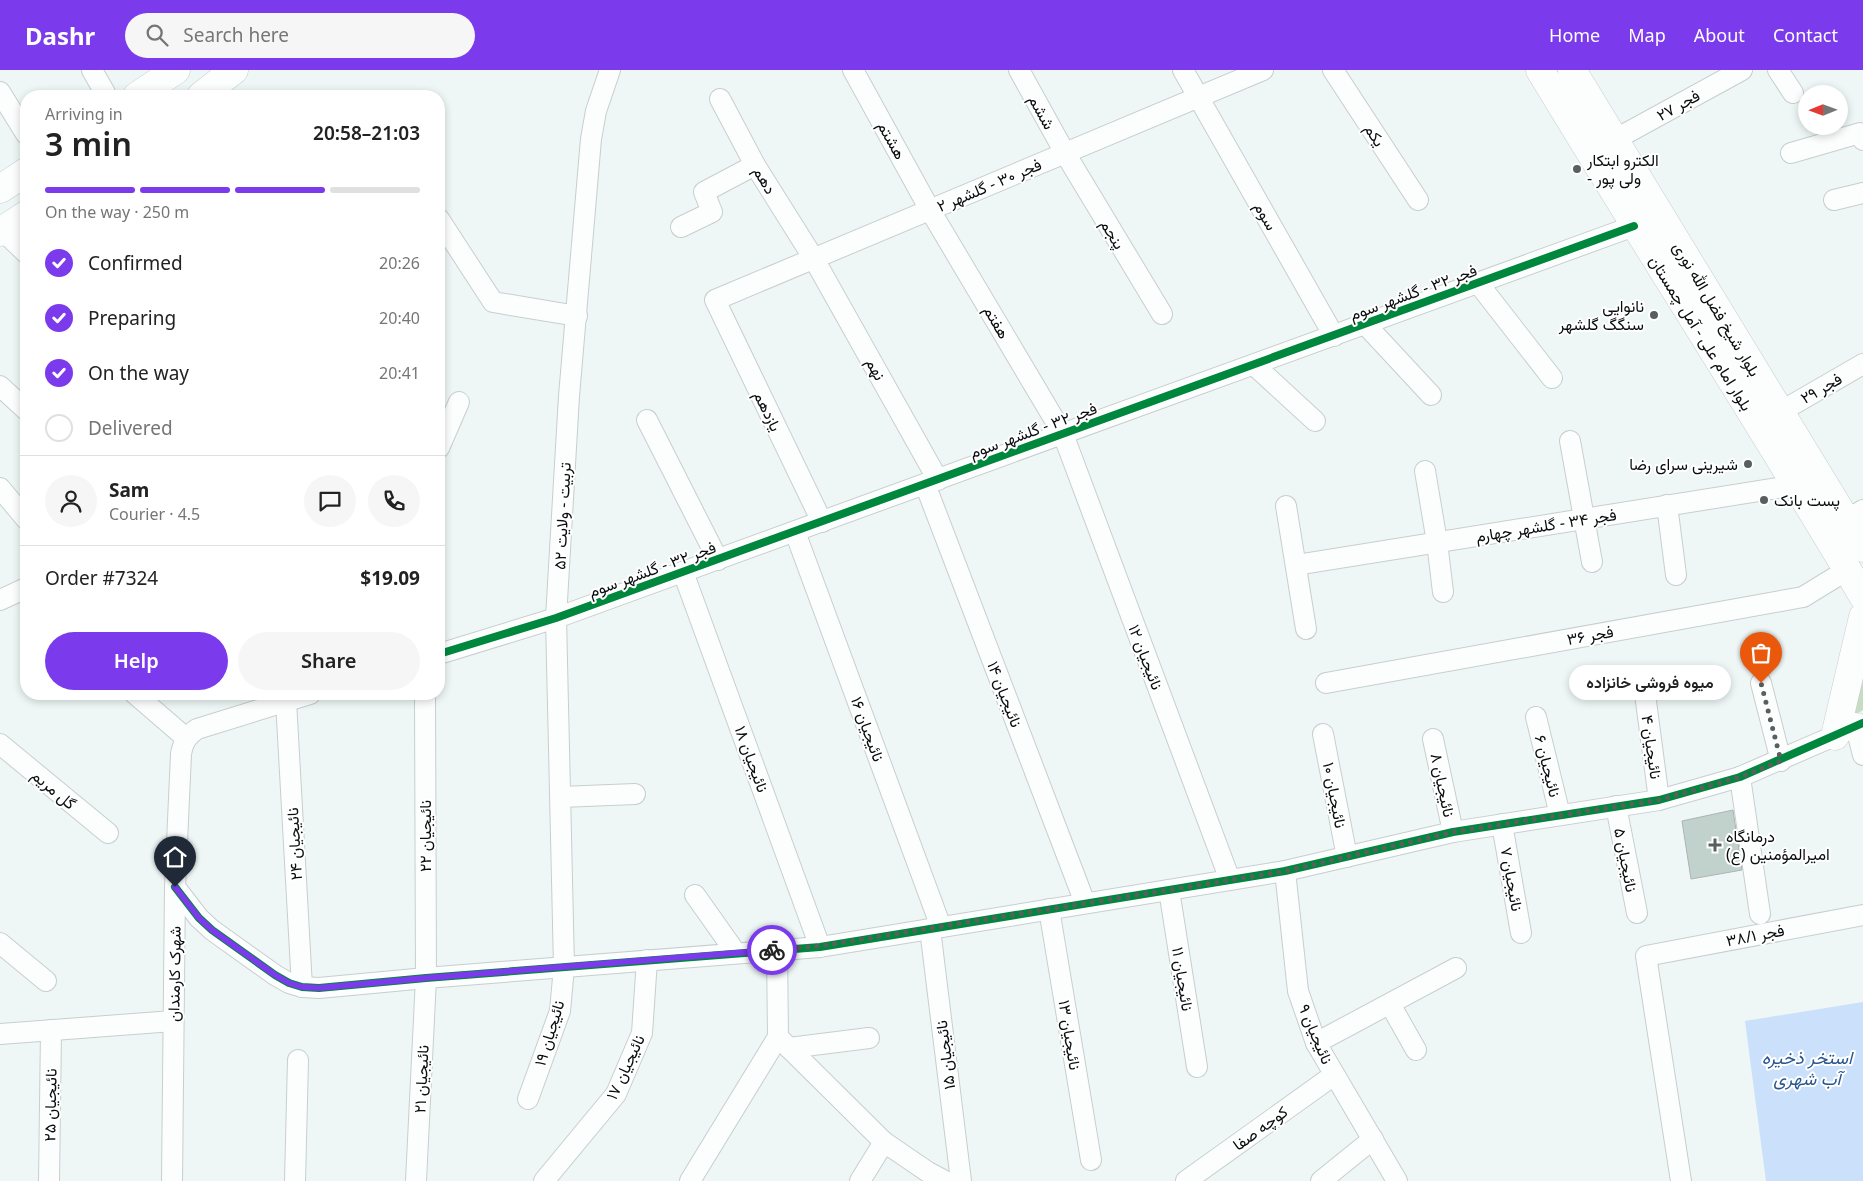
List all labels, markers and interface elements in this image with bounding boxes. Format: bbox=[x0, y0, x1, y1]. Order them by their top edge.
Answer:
search box bbox=[125, 13, 475, 58]
text: Dashr bbox=[25, 19, 95, 52]
icon: search bbox=[143, 21, 171, 49]
text: Search here bbox=[183, 22, 289, 48]
text: Home bbox=[1549, 23, 1600, 47]
text: Map bbox=[1628, 23, 1666, 47]
text: About bbox=[1694, 23, 1745, 47]
text: Contact bbox=[1773, 23, 1838, 47]
street label: فجر ۲۷ bbox=[1652, 84, 1704, 126]
north arrow bbox=[1798, 85, 1848, 135]
map controls bbox=[1798, 85, 1848, 135]
street label: ششم bbox=[1024, 91, 1060, 133]
text: Arriving in bbox=[45, 103, 123, 125]
street label: هشتم bbox=[873, 117, 911, 163]
street label: یکم bbox=[1359, 119, 1391, 151]
text: 20:58–21:03 bbox=[313, 120, 420, 146]
text: 3 min bbox=[45, 122, 132, 165]
place label: الکترو ابتکار - ولی پور bbox=[1586, 149, 1659, 190]
street label: فجر ۳۰ - گلشهر ۲ bbox=[933, 153, 1045, 217]
street label: دهم bbox=[748, 162, 782, 198]
marker: الکترو ابتکار - ولی پور bbox=[1571, 163, 1583, 175]
street label: سوم bbox=[1249, 198, 1283, 234]
text: On the way · 250 m bbox=[45, 201, 189, 223]
street label: پنجم bbox=[1095, 215, 1131, 254]
street label: بلوار شیخ فضل الله نوری bbox=[1667, 238, 1766, 381]
icon: check bbox=[45, 249, 73, 277]
text: Confirmed bbox=[88, 250, 183, 276]
street label: بلوار امام علی - آمل چمستان bbox=[1643, 251, 1758, 415]
text: 20:26 bbox=[379, 252, 420, 274]
street label: فجر ۳۲ - گلشهر سوم bbox=[1346, 259, 1480, 325]
place label: نانوایی سنگگ گلشهر bbox=[1558, 295, 1644, 335]
street label: هفتم bbox=[979, 301, 1015, 343]
icon: check bbox=[45, 304, 73, 332]
text: Preparing bbox=[88, 305, 176, 331]
text: 20:40 bbox=[379, 307, 420, 329]
marker: نانوایی سنگگ گلشهر bbox=[1648, 309, 1660, 321]
street label: نهم bbox=[861, 354, 891, 384]
icon: check bbox=[45, 359, 73, 387]
text: On the way bbox=[88, 360, 189, 386]
text: 20:41 bbox=[379, 362, 420, 384]
street label: فجر ۲۹ bbox=[1796, 367, 1846, 409]
street label: یازدهم bbox=[749, 387, 787, 435]
street label: فجر ۳۲ - گلشهر سوم bbox=[966, 397, 1100, 463]
text: Delivered bbox=[88, 415, 173, 441]
place label: شیرینی سرای رضا bbox=[1629, 453, 1738, 475]
marker: شیرینی سرای رضا bbox=[1742, 458, 1754, 470]
street label: تربیت - ولایت ۵۲ bbox=[548, 462, 576, 570]
button: person bbox=[45, 475, 97, 527]
button: chat bbox=[304, 475, 356, 527]
button: phone bbox=[368, 475, 420, 527]
text: Sam bbox=[109, 477, 149, 503]
place label: پست بانک bbox=[1774, 489, 1840, 512]
marker: پست بانک bbox=[1758, 494, 1770, 506]
text: Courier · 4.5 bbox=[109, 503, 200, 525]
street label: فجر ۳۴ - گلشهر چهارم bbox=[1474, 503, 1618, 548]
street label: فجر ۳۲ - گلشهر سوم bbox=[585, 536, 719, 602]
text: Order #7324 bbox=[45, 565, 158, 591]
text: $19.09 bbox=[360, 565, 420, 591]
street label: فجر ۳۶ bbox=[1565, 620, 1615, 650]
street label: نائیجیان ۱۲ bbox=[1123, 621, 1169, 693]
button: Help bbox=[45, 632, 228, 690]
button: Share bbox=[238, 632, 420, 690]
pin bbox=[1740, 632, 1782, 683]
icon: bag bbox=[1747, 639, 1775, 667]
street label: نائیجیان ۱۴ bbox=[982, 658, 1028, 730]
callout: میوه فروشی خانزاده bbox=[1568, 666, 1731, 700]
text: میوه فروشی خانزاده bbox=[1586, 671, 1714, 693]
street label: نائیجیان ۱۶ bbox=[846, 693, 890, 765]
street label: نائیجیان ۴ bbox=[1637, 714, 1667, 780]
street label: نائیجیان ۱۸ bbox=[730, 723, 774, 795]
street label: نائیجیان ۶ bbox=[1530, 733, 1566, 799]
street label: نائیجیان ۸ bbox=[1426, 751, 1460, 819]
street label: نائیجیان ۱۰ bbox=[1318, 760, 1352, 830]
street label: گل مریم bbox=[27, 764, 81, 814]
street label: نائیجیان ۲۲ bbox=[414, 800, 436, 872]
street label: نائیجیان ۲۴ bbox=[281, 807, 307, 881]
place label: درمانگاه امیرالمؤمنین (ع) bbox=[1726, 825, 1830, 866]
street label: نائیجیان ۵ bbox=[1609, 826, 1643, 894]
pin bbox=[154, 836, 196, 887]
marker: درمانگاه امیرالمؤمنین (ع) bbox=[1708, 838, 1722, 852]
icon: home bbox=[161, 843, 189, 871]
street label: نائیجیان ۷ bbox=[1496, 845, 1528, 913]
street label: فجر ۳۸/۱ bbox=[1724, 919, 1786, 951]
courier bbox=[747, 925, 797, 975]
street label: شهرک کارمندان bbox=[162, 926, 186, 1022]
icon: bike bbox=[758, 936, 786, 964]
street label: نائیجیان ۱۱ bbox=[1167, 945, 1199, 1013]
street label: نائیجیان ۱۹ bbox=[529, 997, 569, 1069]
street label: نائیجیان ۱۳ bbox=[1054, 998, 1086, 1072]
street label: نائیجیان ۹ bbox=[1294, 1001, 1338, 1067]
street label: نائیجیان ۱۵ bbox=[930, 1019, 960, 1091]
street label: نائیجیان ۱۷ bbox=[600, 1031, 650, 1103]
street label: نائیجیان ۲۱ bbox=[408, 1044, 434, 1114]
water label: استخر ذخیره آب شهری bbox=[1762, 1045, 1854, 1090]
street label: نائیجیان ۲۵ bbox=[38, 1068, 62, 1142]
street label: کوچه صفا bbox=[1228, 1101, 1293, 1156]

